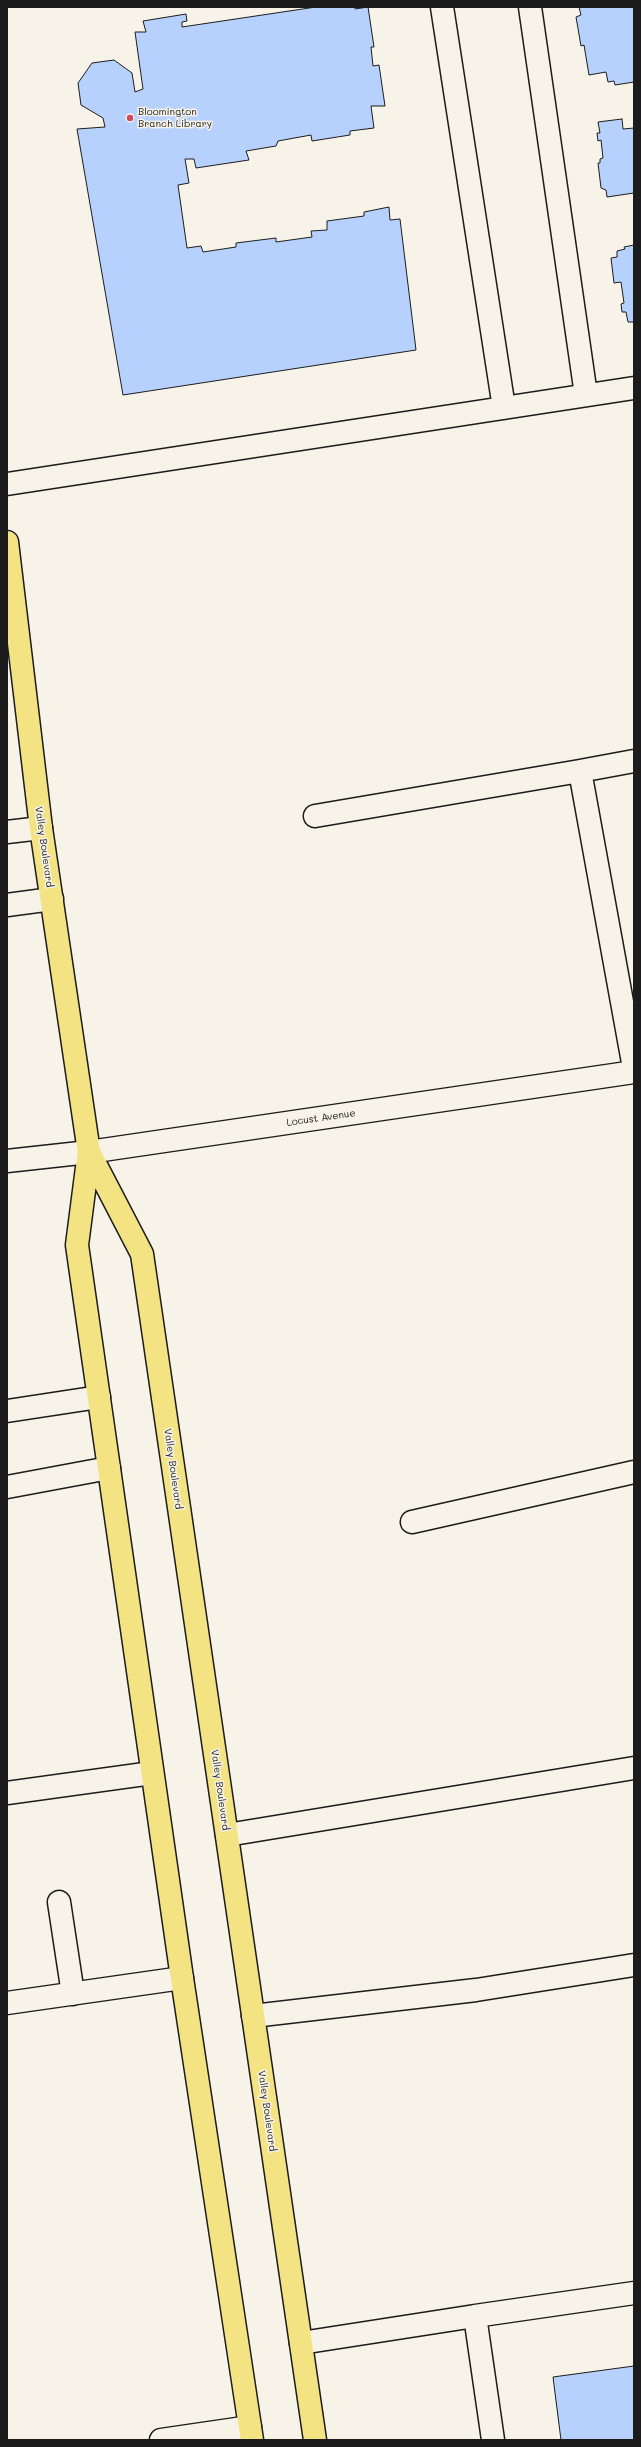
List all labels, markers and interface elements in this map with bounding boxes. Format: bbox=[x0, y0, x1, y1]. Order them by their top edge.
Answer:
place label: Bloomington Branch Library bbox=[138, 106, 212, 130]
marker: Bloomington Branch Library bbox=[125, 113, 135, 123]
street label: Valley Boulevard bbox=[32, 806, 56, 888]
street label: Locust Avenue bbox=[286, 1107, 356, 1129]
street label: Valley Boulevard bbox=[161, 1428, 185, 1510]
street label: Valley Boulevard bbox=[208, 1749, 232, 1831]
street label: Valley Boulevard bbox=[255, 2070, 279, 2152]

